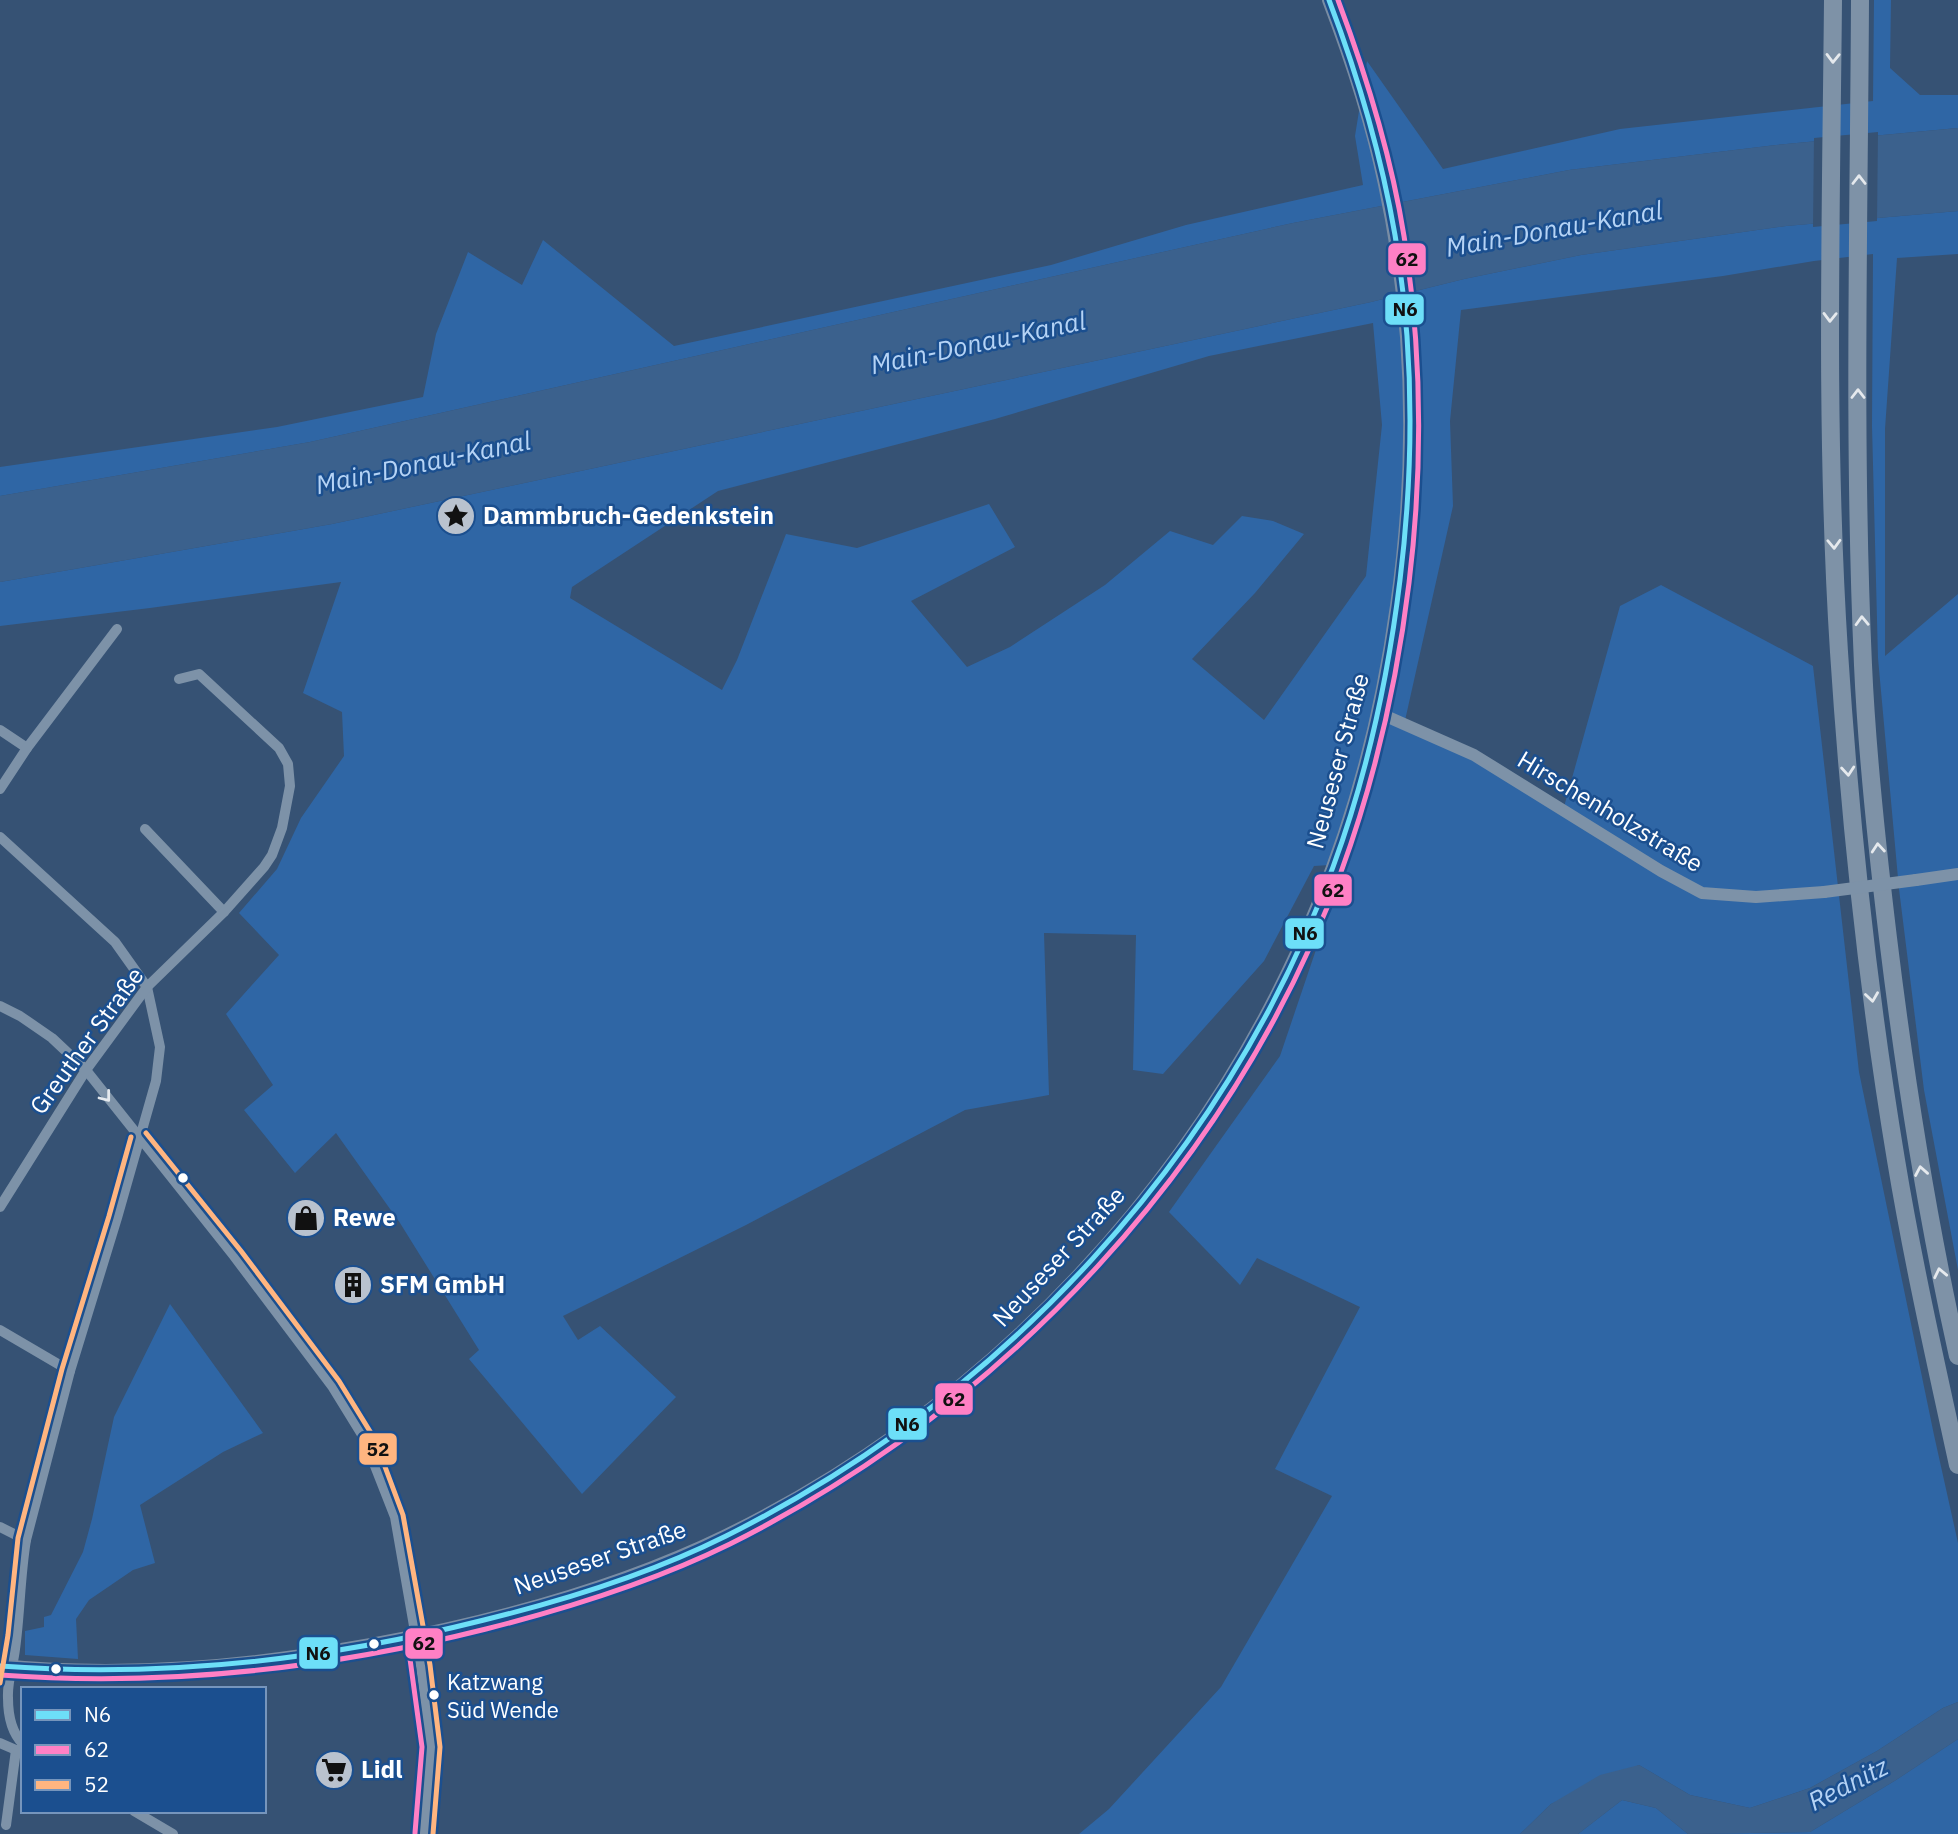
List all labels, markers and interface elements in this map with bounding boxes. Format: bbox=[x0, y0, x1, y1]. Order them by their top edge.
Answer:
one-way arrow bbox=[1825, 54, 1841, 64]
one-way arrow bbox=[1851, 174, 1867, 185]
water label: Main-Donau-Kanal bbox=[1443, 192, 1665, 264]
line badge: 62 bbox=[1387, 242, 1427, 276]
text: 62 bbox=[1396, 247, 1418, 271]
line badge: N6 bbox=[1384, 293, 1425, 326]
text: N6 bbox=[1392, 297, 1418, 321]
water label: Main-Donau-Kanal bbox=[867, 303, 1089, 381]
one-way arrow bbox=[1822, 312, 1838, 322]
one-way arrow bbox=[1850, 388, 1866, 399]
water label: Main-Donau-Kanal bbox=[312, 423, 534, 501]
place icon: Dammbruch-Gedenkstein bbox=[435, 495, 477, 537]
place label: Dammbruch-Gedenkstein bbox=[483, 499, 774, 531]
one-way arrow bbox=[1827, 539, 1842, 550]
one-way arrow bbox=[1854, 616, 1869, 627]
street label: Neuseser Straße bbox=[1298, 669, 1376, 852]
street label: Hirschenholzstraße bbox=[1512, 743, 1709, 879]
one-way arrow bbox=[1840, 766, 1855, 777]
one-way arrow bbox=[1871, 842, 1886, 853]
line badge: 62 bbox=[1313, 873, 1353, 907]
text: 62 bbox=[1322, 878, 1344, 902]
line badge: N6 bbox=[1284, 917, 1325, 950]
text: N6 bbox=[1292, 921, 1318, 945]
street label: Greuther Straße bbox=[22, 960, 150, 1120]
one-way arrow bbox=[1864, 991, 1879, 1003]
one-way arrow bbox=[98, 1089, 111, 1101]
one-way arrow bbox=[1915, 1165, 1930, 1177]
unlabelled marker bbox=[176, 1171, 190, 1185]
street label: Neuseser Straße bbox=[985, 1179, 1131, 1333]
shop icon: Rewe bbox=[285, 1197, 327, 1239]
place label: Rewe bbox=[333, 1201, 396, 1233]
building icon: SFM GmbH bbox=[332, 1264, 374, 1306]
one-way arrow bbox=[1934, 1267, 1949, 1279]
place label: SFM GmbH bbox=[380, 1268, 505, 1300]
line badge: 62 bbox=[934, 1382, 974, 1416]
text: 62 bbox=[943, 1387, 965, 1411]
line badge: N6 bbox=[887, 1407, 928, 1441]
text: N6 bbox=[894, 1412, 920, 1436]
line badge: 52 bbox=[358, 1432, 398, 1466]
text: 52 bbox=[367, 1437, 389, 1461]
street label: Neuseser Straße bbox=[509, 1513, 690, 1602]
line badge: 62 bbox=[404, 1627, 444, 1660]
text: 62 bbox=[413, 1631, 435, 1655]
line badge: N6 bbox=[298, 1636, 339, 1670]
unlabelled marker bbox=[367, 1637, 381, 1651]
text: N6 bbox=[305, 1641, 331, 1665]
unlabelled marker bbox=[49, 1662, 63, 1676]
place label: Katzwang Süd Wende bbox=[447, 1667, 559, 1724]
legend bbox=[21, 1687, 266, 1813]
marker: Katzwang Süd Wende bbox=[427, 1688, 441, 1702]
text: N6 bbox=[84, 1700, 111, 1728]
text: 62 bbox=[84, 1735, 109, 1763]
water label: Rednitz bbox=[1802, 1748, 1894, 1818]
supermarket icon: Lidl bbox=[313, 1749, 355, 1791]
place label: Lidl bbox=[361, 1753, 402, 1785]
text: 52 bbox=[84, 1770, 109, 1798]

